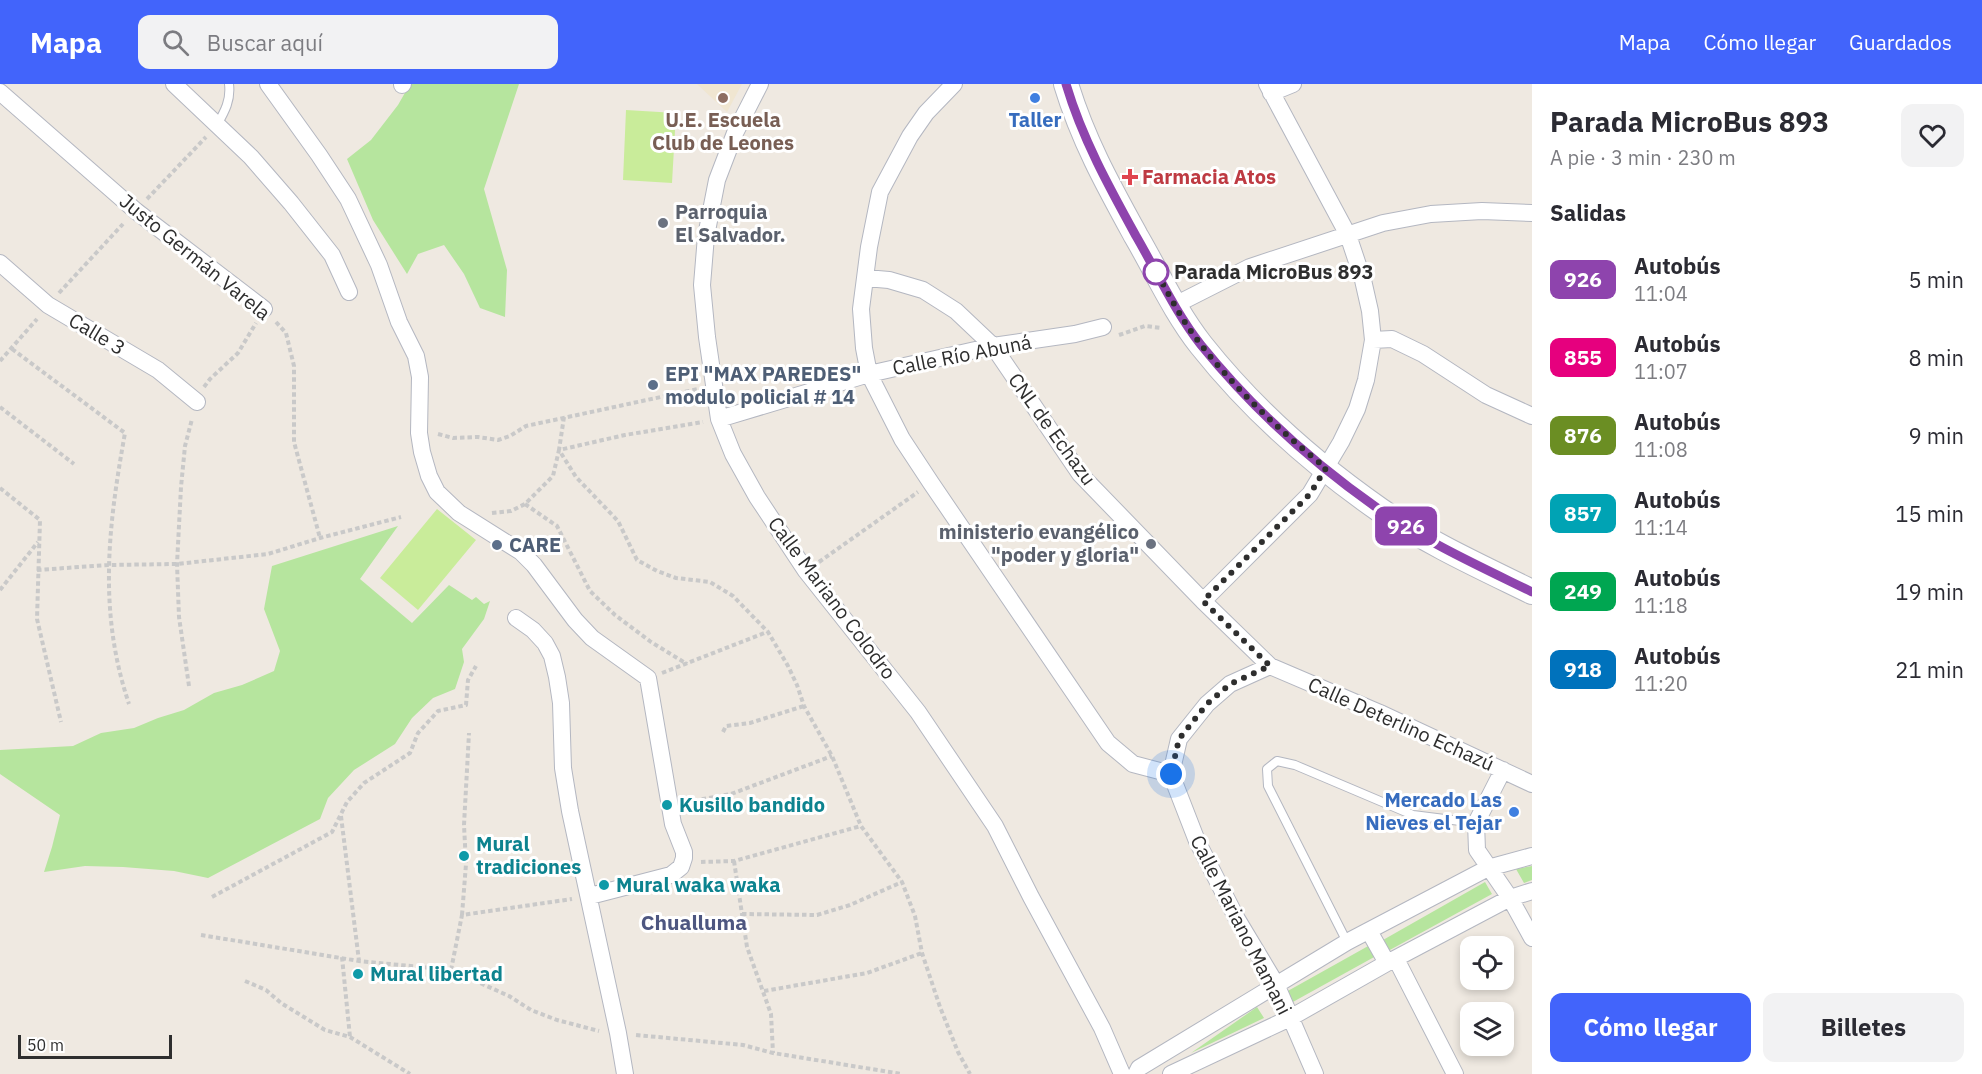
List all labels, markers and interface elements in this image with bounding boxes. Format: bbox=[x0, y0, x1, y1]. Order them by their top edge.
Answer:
search box bbox=[138, 15, 558, 69]
text: Mapa bbox=[30, 24, 102, 61]
icon: search bbox=[159, 26, 192, 59]
text: Buscar aquí bbox=[207, 28, 323, 57]
text: Mapa bbox=[1619, 28, 1670, 56]
text: Cómo llegar bbox=[1703, 28, 1816, 56]
text: Guardados bbox=[1849, 28, 1952, 56]
marker: U.E. Escuela Club de Leones bbox=[716, 91, 730, 105]
marker: Taller bbox=[1028, 91, 1042, 105]
text: Parada MicroBus 893 bbox=[1550, 103, 1829, 140]
button: heart bbox=[1901, 104, 1964, 167]
place label: U.E. Escuela Club de Leones bbox=[652, 106, 794, 156]
place label: Taller bbox=[1009, 106, 1061, 133]
text: A pie · 3 min · 230 m bbox=[1550, 144, 1736, 171]
place label: Farmacia Atos bbox=[1142, 163, 1276, 190]
marker: Farmacia Atos bbox=[1123, 170, 1137, 184]
street label: Justo Germán Varela bbox=[114, 187, 277, 326]
place label: Parroquia El Salvador. bbox=[675, 198, 786, 248]
text: Salidas bbox=[1550, 198, 1626, 227]
marker: Parroquia El Salvador. bbox=[656, 216, 670, 230]
text: Autobús bbox=[1634, 251, 1721, 280]
place label: Parada MicroBus 893 bbox=[1174, 258, 1373, 285]
marker: Parada MicroBus 893 bbox=[1143, 259, 1169, 285]
text: 926 bbox=[1564, 265, 1602, 293]
text: 5 min bbox=[1908, 265, 1964, 294]
text: 11:04 bbox=[1634, 280, 1688, 307]
street label: Calle 3 bbox=[64, 306, 131, 361]
street label: Calle Río Abuná bbox=[890, 328, 1034, 381]
text: Autobús bbox=[1634, 329, 1721, 358]
text: 855 bbox=[1564, 343, 1602, 371]
text: 8 min bbox=[1908, 343, 1964, 372]
text: 11:07 bbox=[1634, 358, 1688, 385]
place label: EPI "MAX PAREDES" modulo policial # 14 bbox=[665, 360, 861, 410]
street label: CNL de Echazu bbox=[1002, 367, 1102, 490]
marker: EPI "MAX PAREDES" modulo policial # 14 bbox=[646, 378, 660, 392]
text: Autobús bbox=[1634, 407, 1721, 436]
text: 876 bbox=[1564, 421, 1602, 449]
text: 9 min bbox=[1908, 421, 1964, 450]
text: 11:08 bbox=[1634, 436, 1688, 463]
text: Autobús bbox=[1634, 485, 1721, 514]
text: 857 bbox=[1564, 499, 1602, 527]
text: 15 min bbox=[1895, 499, 1964, 528]
line badge: 926 bbox=[1372, 506, 1440, 546]
street label: Calle Mariano Colodro bbox=[762, 511, 902, 685]
text: 926 bbox=[1387, 512, 1425, 540]
text: 11:14 bbox=[1634, 514, 1688, 541]
place label: ministerio evangélico "poder y gloria" bbox=[939, 518, 1139, 568]
place label: CARE bbox=[509, 531, 561, 558]
marker: ministerio evangélico "poder y gloria" bbox=[1144, 537, 1158, 551]
marker: CARE bbox=[490, 538, 504, 552]
text: Autobús bbox=[1634, 563, 1721, 592]
text: 249 bbox=[1564, 577, 1602, 605]
text: 19 min bbox=[1895, 577, 1964, 606]
text: 11:18 bbox=[1634, 592, 1688, 619]
text: Autobús bbox=[1634, 641, 1721, 670]
text: 918 bbox=[1564, 655, 1602, 683]
text: 21 min bbox=[1895, 655, 1964, 684]
street label: Calle Deterlino Echazú bbox=[1304, 670, 1499, 777]
text: 11:20 bbox=[1634, 670, 1688, 697]
your location bbox=[1156, 759, 1186, 789]
place label: Mercado Las Nieves el Tejar bbox=[1365, 786, 1502, 836]
place label: Kusillo bandido bbox=[679, 791, 825, 818]
marker: Kusillo bandido bbox=[660, 798, 674, 812]
marker: Mercado Las Nieves el Tejar bbox=[1507, 805, 1521, 819]
place label: Mural tradiciones bbox=[476, 830, 581, 880]
street label: Calle Mariano Mamani bbox=[1184, 830, 1298, 1019]
marker: Mural tradiciones bbox=[457, 849, 471, 863]
place label: Mural waka waka bbox=[616, 871, 781, 898]
marker: Mural waka waka bbox=[597, 878, 611, 892]
district label: Chualluma bbox=[641, 908, 747, 936]
map controls bbox=[1460, 936, 1514, 1056]
button: locate bbox=[1460, 936, 1514, 990]
place label: Mural libertad bbox=[370, 960, 503, 987]
marker: Mural libertad bbox=[351, 967, 365, 981]
button: Cómo llegar bbox=[1550, 993, 1751, 1062]
button: Billetes bbox=[1763, 993, 1964, 1062]
button: layers bbox=[1460, 1002, 1514, 1056]
scale bar bbox=[18, 1032, 172, 1060]
text: 50 m bbox=[27, 1035, 64, 1055]

